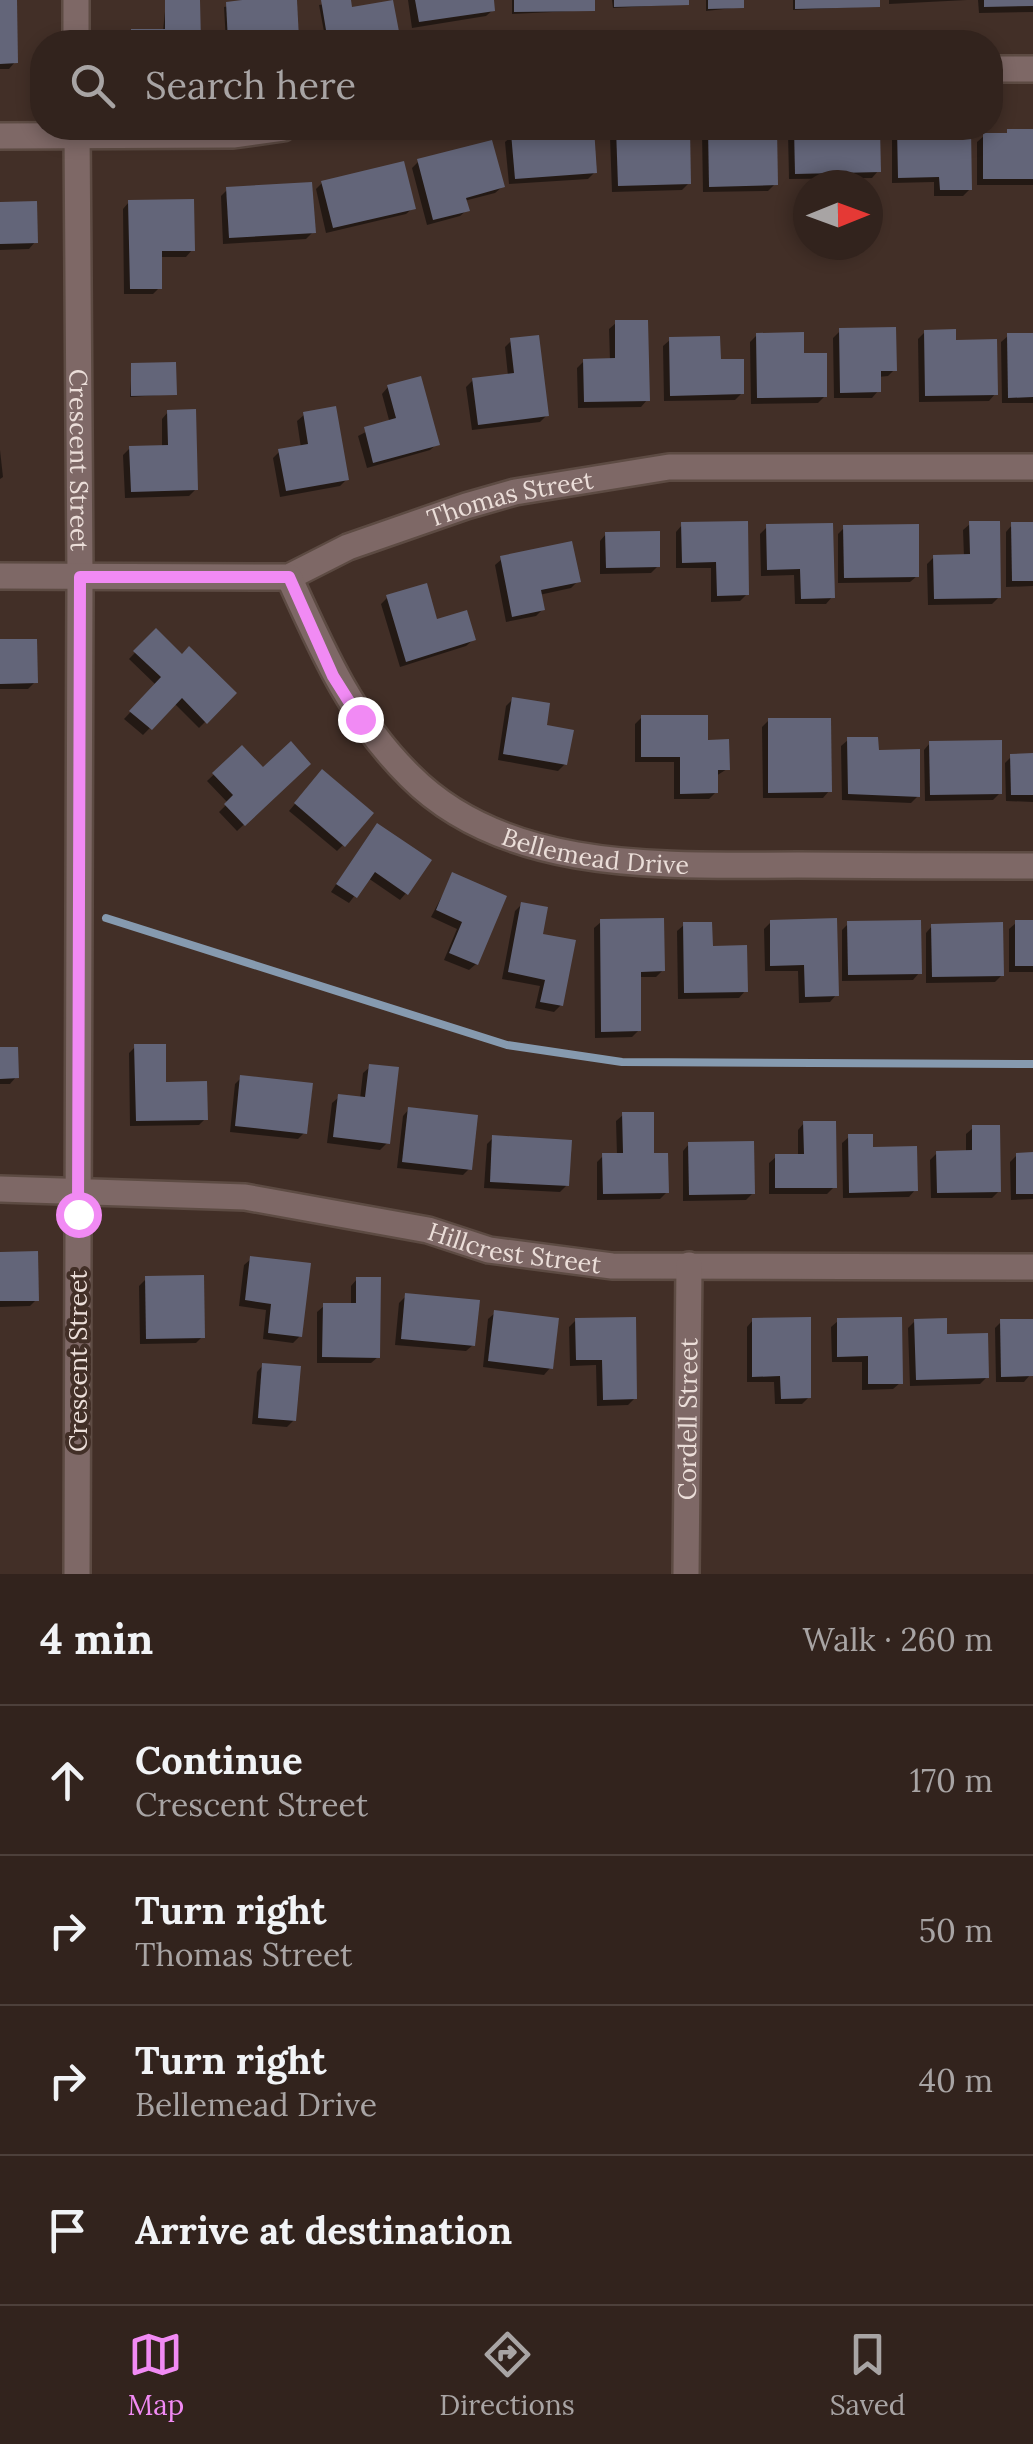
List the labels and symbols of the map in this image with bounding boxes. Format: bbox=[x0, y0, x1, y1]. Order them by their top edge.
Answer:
north arrow bbox=[793, 170, 883, 260]
street label: Crescent Street bbox=[63, 369, 96, 552]
street label: Thomas Street bbox=[423, 464, 596, 534]
route end bbox=[338, 697, 384, 743]
street label: Bellemead Drive bbox=[498, 820, 689, 881]
route start bbox=[56, 1192, 102, 1238]
street label: Hillcrest Street bbox=[424, 1215, 603, 1280]
street label: Crescent Street bbox=[62, 1270, 94, 1452]
street label: Cordell Street bbox=[671, 1337, 704, 1500]

